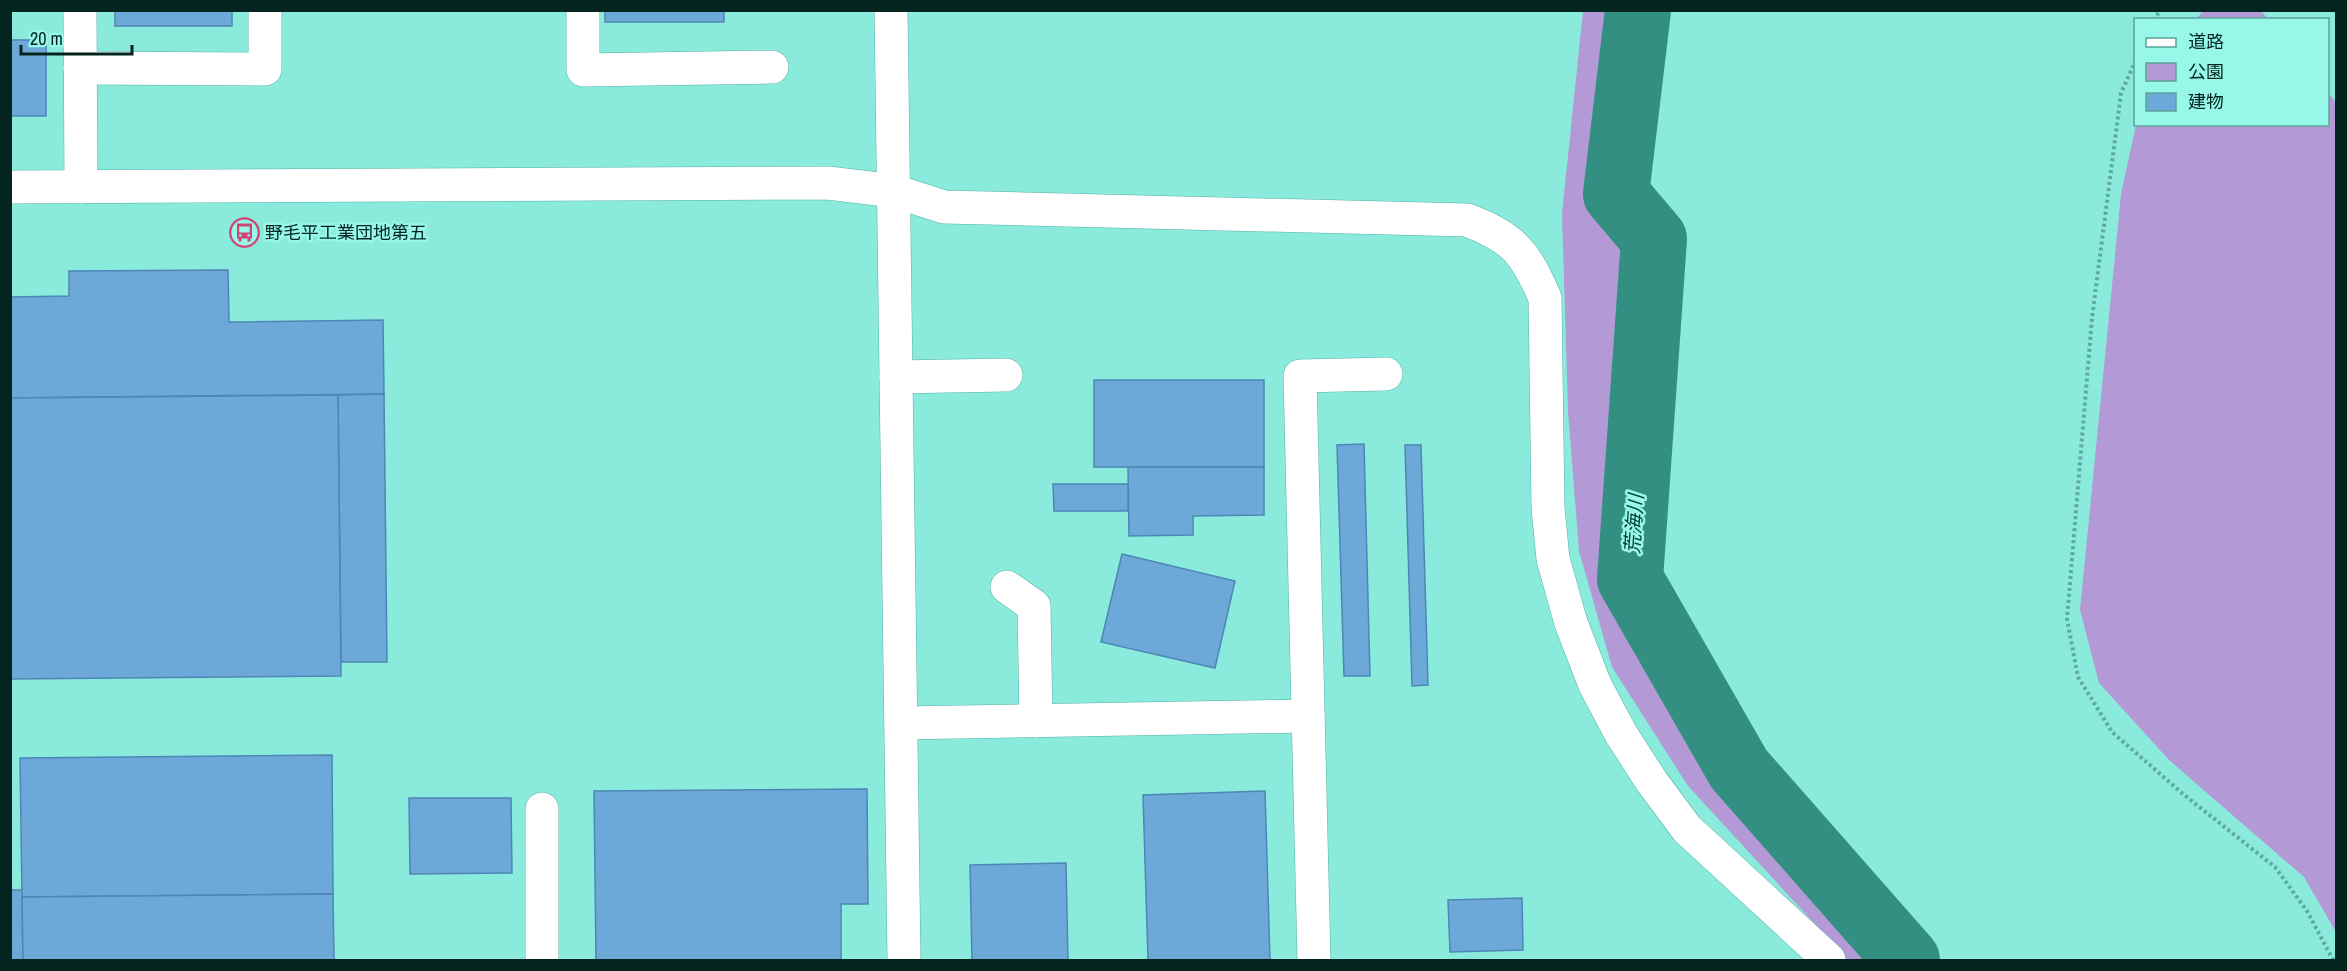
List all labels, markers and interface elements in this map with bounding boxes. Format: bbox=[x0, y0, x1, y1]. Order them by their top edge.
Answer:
scale bar bbox=[21, 18, 132, 56]
legend bbox=[2134, 18, 2329, 126]
text: 20 m bbox=[30, 26, 63, 51]
text: 道路 bbox=[2188, 29, 2224, 54]
text: 公園 bbox=[2188, 59, 2224, 84]
text: 建物 bbox=[2188, 89, 2224, 114]
bus stop icon: 野毛平工業団地第五 bbox=[228, 217, 260, 249]
place label: 野毛平工業団地第五 bbox=[265, 220, 427, 245]
water label: 荒海川 bbox=[1618, 491, 1649, 555]

